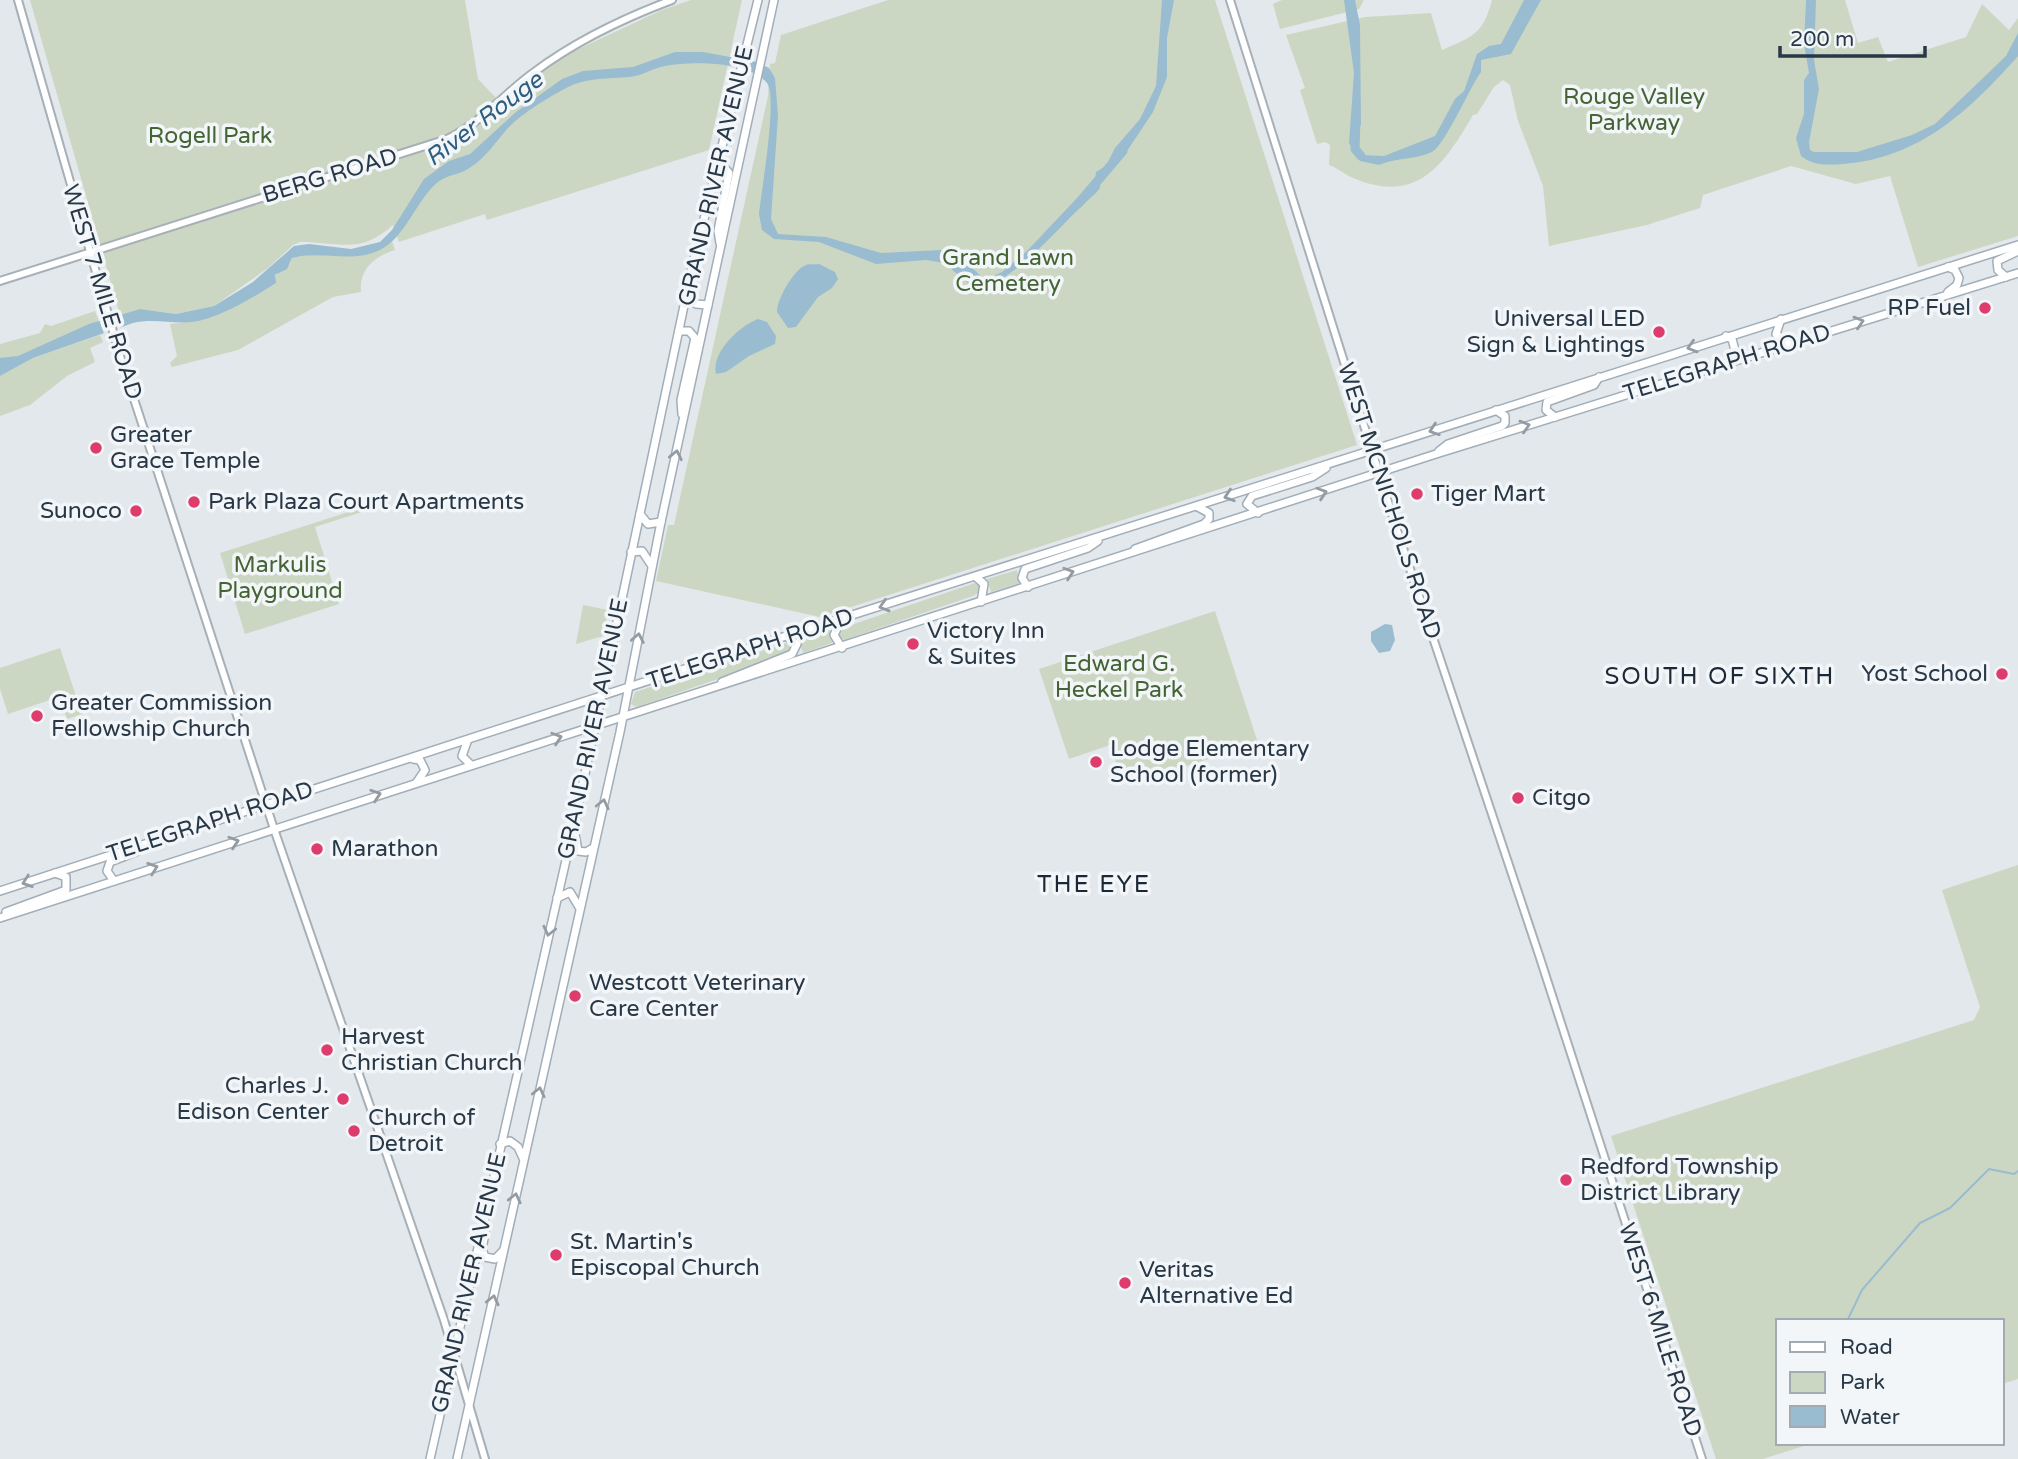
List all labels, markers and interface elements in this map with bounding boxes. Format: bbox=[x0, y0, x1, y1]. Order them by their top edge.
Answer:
scale bar bbox=[1780, 14, 1925, 58]
text: 200 m bbox=[1790, 27, 1854, 52]
street label: GRAND RIVER AVENUE bbox=[672, 43, 760, 309]
water label: River Rouge bbox=[420, 65, 550, 173]
park label: Rouge Valley Parkway bbox=[1563, 83, 1705, 137]
park label: Rogell Park bbox=[148, 122, 272, 150]
street label: BERG ROAD bbox=[259, 142, 401, 210]
street label: WEST 7 MILE ROAD bbox=[56, 181, 148, 403]
park label: Grand Lawn Cemetery bbox=[942, 244, 1074, 298]
place label: RP Fuel bbox=[1887, 294, 1971, 322]
marker: RP Fuel bbox=[1977, 300, 1993, 316]
place label: Universal LED Sign & Lightings bbox=[1467, 305, 1645, 359]
one-way arrow bbox=[1853, 315, 1865, 330]
street label: TELEGRAPH ROAD bbox=[1620, 318, 1834, 408]
marker: Universal LED Sign & Lightings bbox=[1651, 324, 1667, 340]
one-way arrow bbox=[1687, 339, 1699, 353]
street label: WEST MCNICHOLS ROAD bbox=[1331, 359, 1447, 643]
one-way arrow bbox=[1518, 420, 1530, 435]
place label: Greater Grace Temple bbox=[110, 421, 260, 475]
one-way arrow bbox=[1428, 422, 1441, 436]
marker: Greater Grace Temple bbox=[88, 440, 104, 456]
one-way arrow bbox=[667, 449, 682, 461]
place label: Tiger Mart bbox=[1431, 480, 1546, 508]
marker: Tiger Mart bbox=[1409, 486, 1425, 502]
one-way arrow bbox=[1315, 487, 1327, 501]
place label: Park Plaza Court Apartments bbox=[208, 488, 524, 516]
one-way arrow bbox=[1223, 488, 1235, 502]
marker: Park Plaza Court Apartments bbox=[186, 494, 202, 510]
place label: Sunoco bbox=[40, 497, 122, 525]
marker: Sunoco bbox=[128, 503, 144, 519]
park label: Markulis Playground bbox=[217, 551, 343, 605]
one-way arrow bbox=[1063, 567, 1075, 582]
street label: GRAND RIVER AVENUE bbox=[552, 596, 634, 862]
one-way arrow bbox=[879, 598, 891, 613]
street label: TELEGRAPH ROAD bbox=[643, 602, 857, 696]
place label: Victory Inn & Suites bbox=[927, 617, 1045, 671]
one-way arrow bbox=[630, 632, 645, 644]
marker: Victory Inn & Suites bbox=[905, 636, 921, 652]
park label: Edward G. Heckel Park bbox=[1055, 650, 1183, 704]
place label: Yost School bbox=[1861, 660, 1988, 688]
district label: SOUTH OF SIXTH bbox=[1605, 662, 1836, 691]
marker: Yost School bbox=[1994, 666, 2010, 682]
place label: Greater Commission Fellowship Church bbox=[51, 689, 272, 743]
marker: Greater Commission Fellowship Church bbox=[29, 708, 45, 724]
one-way arrow bbox=[551, 732, 563, 746]
place label: Lodge Elementary School (former) bbox=[1110, 735, 1309, 789]
marker: Lodge Elementary School (former) bbox=[1088, 754, 1104, 770]
street label: TELEGRAPH ROAD bbox=[103, 775, 317, 869]
place label: Citgo bbox=[1532, 784, 1591, 812]
one-way arrow bbox=[370, 789, 382, 804]
marker: Citgo bbox=[1510, 790, 1526, 806]
one-way arrow bbox=[595, 798, 610, 810]
one-way arrow bbox=[227, 835, 239, 850]
place label: Marathon bbox=[331, 835, 438, 863]
marker: Marathon bbox=[309, 841, 325, 857]
one-way arrow bbox=[147, 862, 159, 876]
district label: THE EYE bbox=[1037, 870, 1151, 899]
one-way arrow bbox=[21, 873, 33, 888]
one-way arrow bbox=[542, 925, 557, 937]
place label: Westcott Veterinary Care Center bbox=[589, 969, 805, 1023]
marker: Westcott Veterinary Care Center bbox=[567, 988, 583, 1004]
place label: Harvest Christian Church bbox=[341, 1023, 523, 1077]
marker: Harvest Christian Church bbox=[319, 1042, 335, 1058]
place label: Charles J. Edison Center bbox=[177, 1072, 329, 1126]
one-way arrow bbox=[531, 1086, 545, 1098]
marker: Charles J. Edison Center bbox=[335, 1091, 351, 1107]
place label: Church of Detroit bbox=[368, 1104, 475, 1158]
marker: Church of Detroit bbox=[346, 1123, 362, 1139]
street label: GRAND RIVER AVENUE bbox=[425, 1150, 513, 1416]
place label: Redford Township District Library bbox=[1580, 1153, 1779, 1207]
marker: Redford Township District Library bbox=[1558, 1172, 1574, 1188]
one-way arrow bbox=[506, 1192, 521, 1204]
street label: WEST 6 MILE ROAD bbox=[1612, 1219, 1708, 1441]
place label: St. Martin's Episcopal Church bbox=[570, 1228, 760, 1282]
marker: St. Martin's Episcopal Church bbox=[548, 1247, 564, 1263]
place label: Veritas Alternative Ed bbox=[1139, 1256, 1293, 1310]
marker: Veritas Alternative Ed bbox=[1117, 1275, 1133, 1291]
one-way arrow bbox=[485, 1294, 499, 1306]
legend bbox=[1776, 1319, 2004, 1445]
text: Road bbox=[1840, 1335, 1893, 1360]
text: Park bbox=[1840, 1370, 1885, 1395]
text: Water bbox=[1840, 1405, 1900, 1430]

